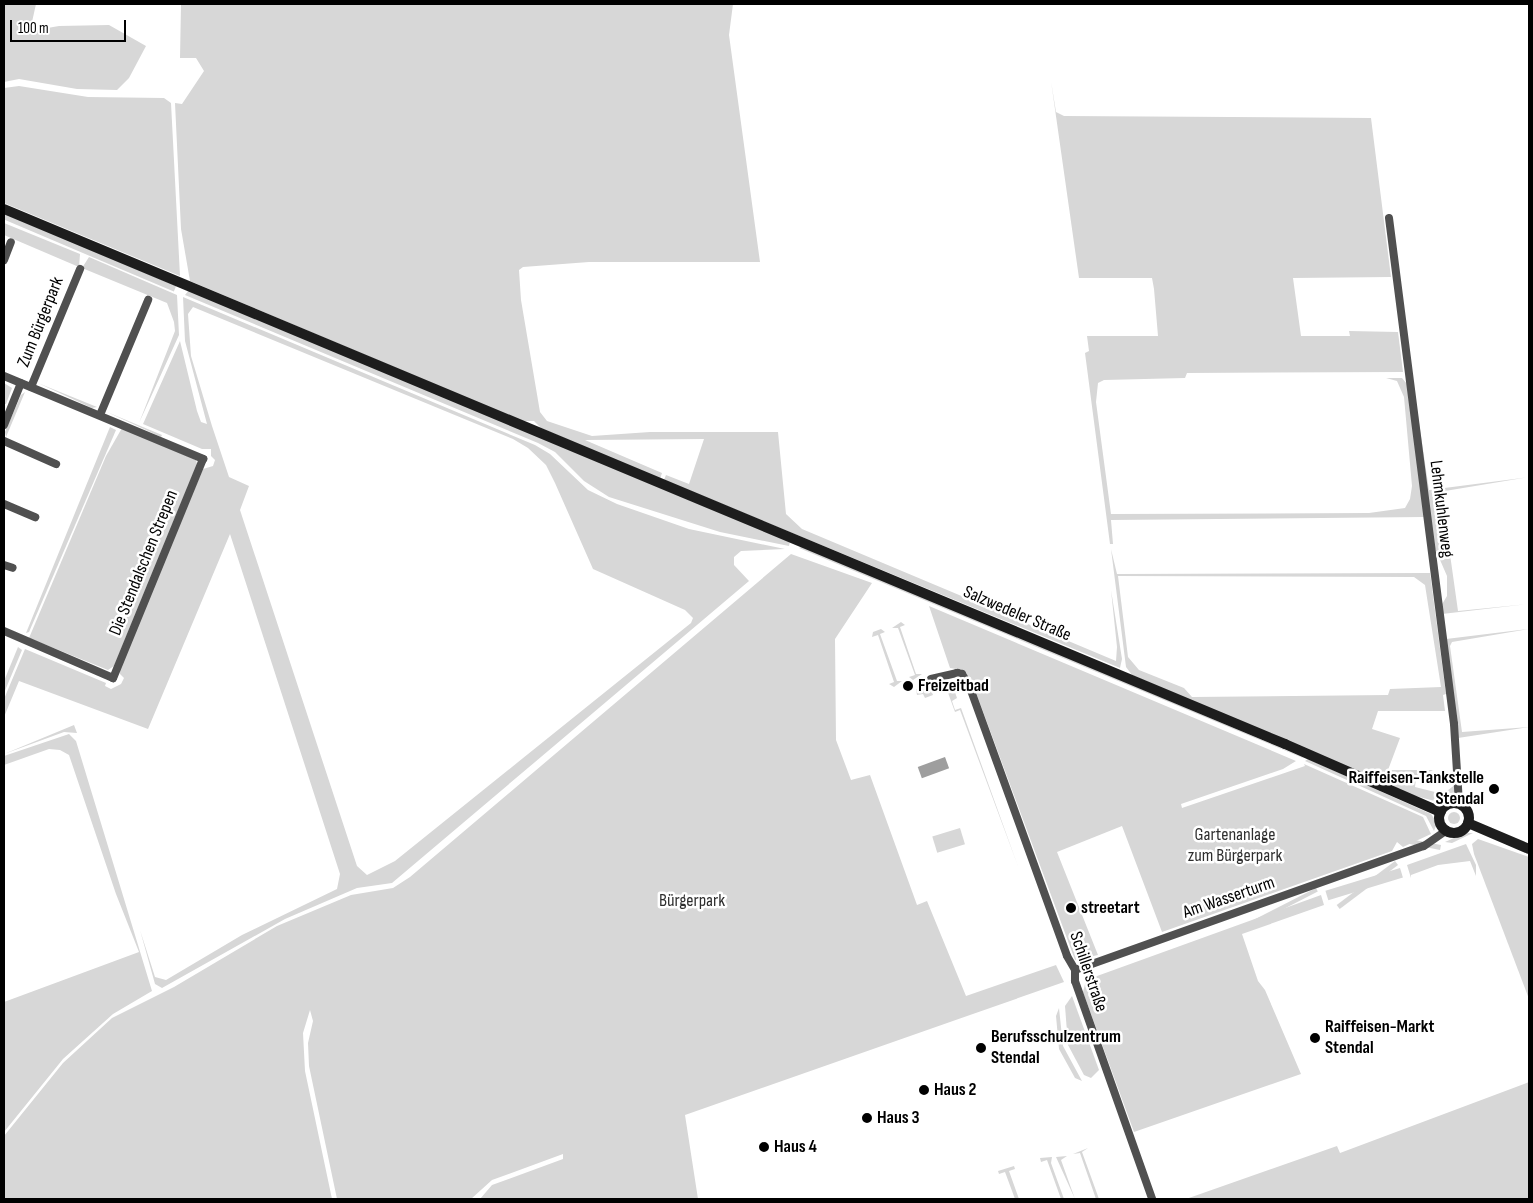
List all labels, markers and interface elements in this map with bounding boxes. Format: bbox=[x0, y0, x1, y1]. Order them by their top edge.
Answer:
scale bar bbox=[12, 10, 129, 42]
text: 100 m bbox=[18, 19, 49, 38]
street label: Zum Bürgerpark bbox=[13, 274, 69, 370]
street label: Lehmkuhlenweg bbox=[1424, 459, 1458, 559]
street label: Die Stendalschen Strepen bbox=[105, 487, 183, 639]
street label: Salzwedeler Straße bbox=[960, 582, 1074, 646]
place label: Freizeitbad bbox=[918, 675, 989, 697]
marker: Freizeitbad bbox=[902, 680, 914, 692]
place label: Raiffeisen-Tankstelle Stendal bbox=[1348, 768, 1484, 811]
marker: Raiffeisen-Tankstelle Stendal bbox=[1488, 783, 1500, 795]
park label: Gartenanlage zum Bürgerpark bbox=[1188, 825, 1282, 868]
street label: Am Wasserturm bbox=[1180, 872, 1278, 924]
park label: Bürgerpark bbox=[659, 890, 725, 912]
place label: streetart bbox=[1081, 897, 1140, 919]
marker: streetart bbox=[1065, 902, 1077, 914]
street label: Schillerstraße bbox=[1064, 929, 1112, 1015]
place label: Raiffeisen-Markt Stendal bbox=[1325, 1017, 1434, 1060]
place label: Berufsschulzentrum Stendal bbox=[991, 1027, 1121, 1070]
marker: Raiffeisen-Markt Stendal bbox=[1309, 1032, 1321, 1044]
marker: Berufsschulzentrum Stendal bbox=[975, 1042, 987, 1054]
place label: Haus 2 bbox=[934, 1079, 976, 1101]
marker: Haus 2 bbox=[918, 1084, 930, 1096]
place label: Haus 3 bbox=[877, 1107, 920, 1129]
marker: Haus 3 bbox=[861, 1112, 873, 1124]
place label: Haus 4 bbox=[774, 1136, 817, 1158]
marker: Haus 4 bbox=[758, 1141, 770, 1153]

